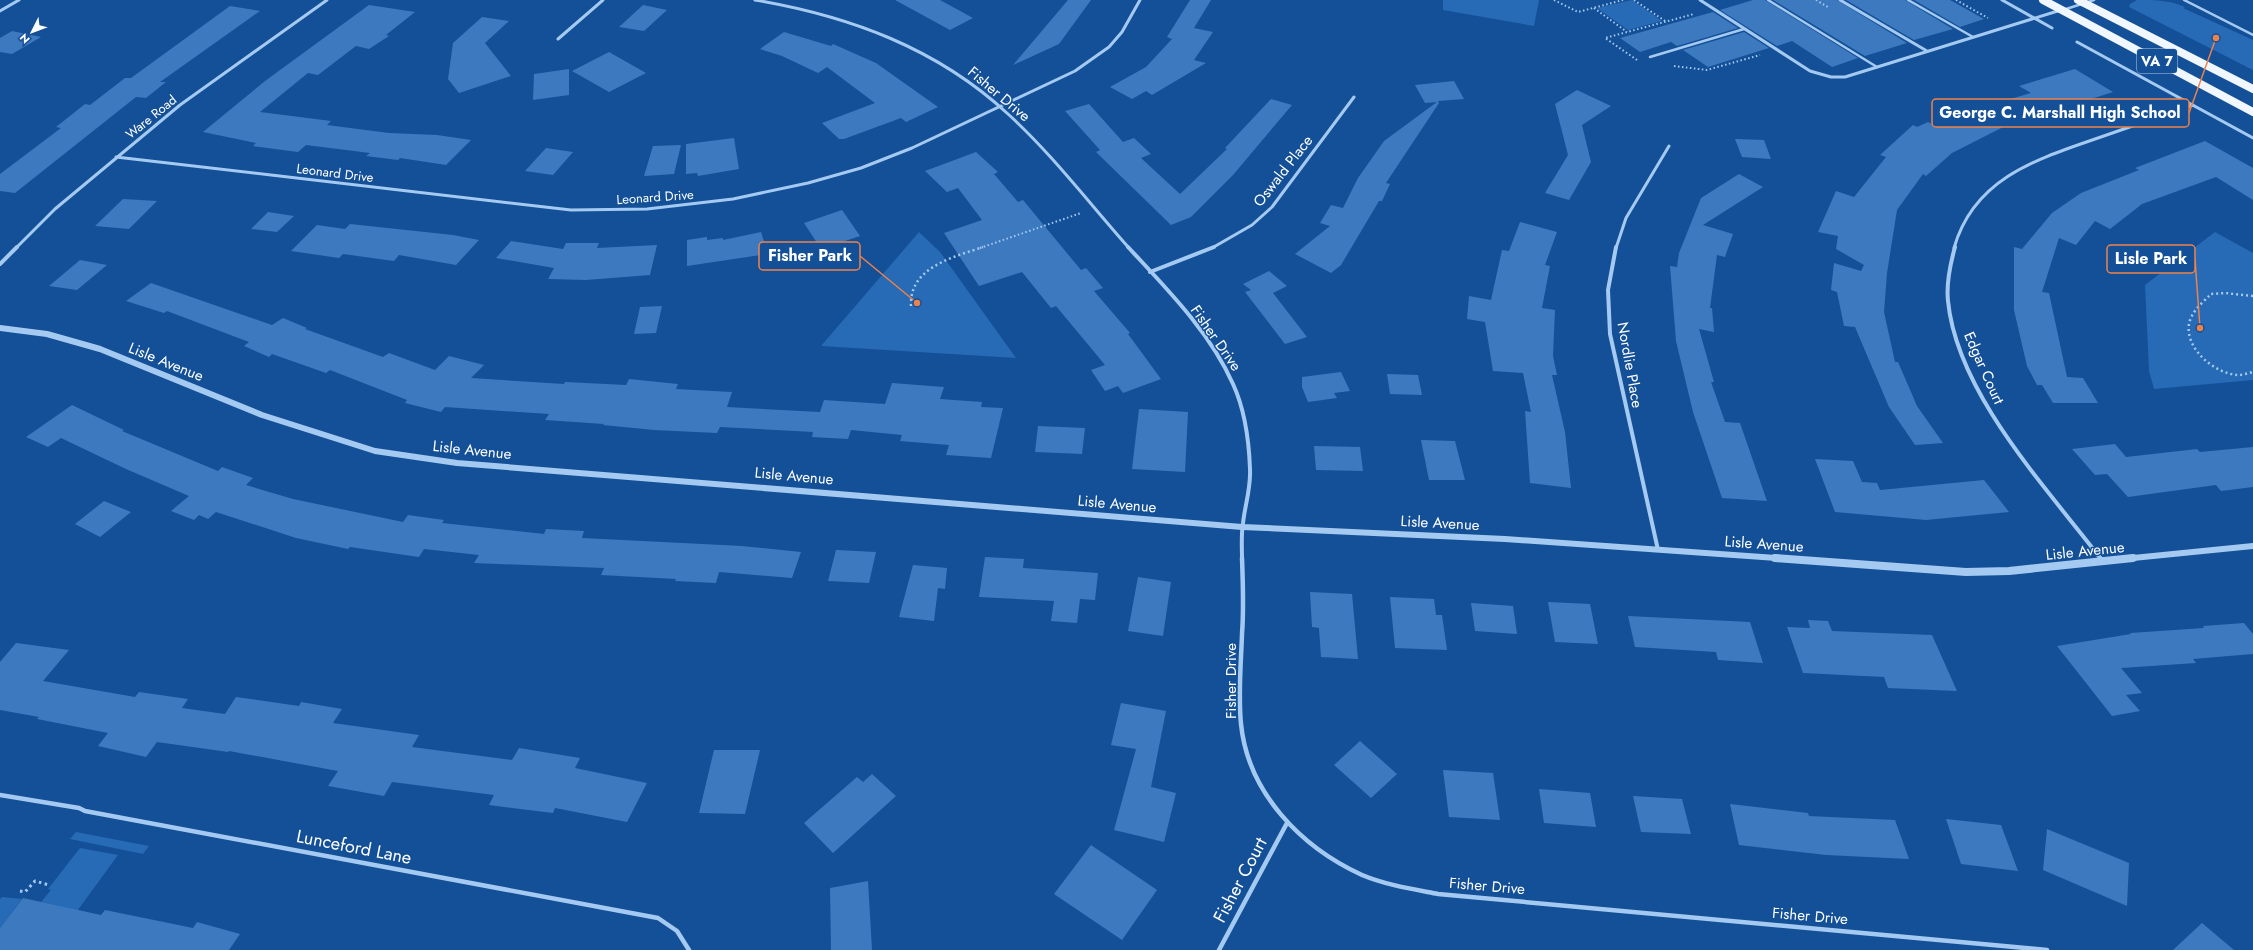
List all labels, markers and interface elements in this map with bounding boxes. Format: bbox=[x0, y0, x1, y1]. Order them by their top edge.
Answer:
north arrow bbox=[12, 12, 52, 52]
text: N bbox=[16, 30, 33, 47]
road number: VA 7 bbox=[2137, 49, 2177, 73]
street label: Fisher Drive bbox=[963, 61, 1035, 127]
street label: Ware Road bbox=[121, 91, 181, 143]
callout: George C. Marshall High School bbox=[1932, 99, 2189, 127]
text: George C. Marshall High School bbox=[1939, 101, 2181, 124]
street label: Oswald Place bbox=[1248, 130, 1318, 211]
street label: Leonard Drive bbox=[295, 159, 375, 187]
street label: Leonard Drive bbox=[616, 185, 695, 209]
callout: Fisher Park bbox=[759, 242, 860, 270]
text: Fisher Park bbox=[768, 244, 853, 267]
callout: Lisle Park bbox=[2107, 245, 2195, 273]
text: Lisle Park bbox=[2115, 247, 2188, 270]
street label: Fisher Drive bbox=[1185, 301, 1247, 376]
street label: Nordlie Place bbox=[1612, 320, 1648, 410]
street label: Edgar Court bbox=[1958, 328, 2010, 408]
street label: Lisle Avenue bbox=[125, 337, 207, 387]
street label: Lisle Avenue bbox=[432, 435, 513, 465]
street label: Lisle Avenue bbox=[754, 462, 835, 490]
street label: Lisle Avenue bbox=[1077, 490, 1158, 518]
street label: Lisle Avenue bbox=[1400, 510, 1480, 536]
street label: Lisle Avenue bbox=[1724, 530, 1804, 558]
street label: Lisle Avenue bbox=[2045, 536, 2126, 566]
street label: Fisher Drive bbox=[1220, 643, 1242, 719]
street label: Lunceford Lane bbox=[294, 823, 414, 871]
street label: Fisher Court bbox=[1207, 832, 1274, 927]
street label: Fisher Drive bbox=[1448, 872, 1526, 900]
street label: Fisher Drive bbox=[1771, 902, 1849, 930]

